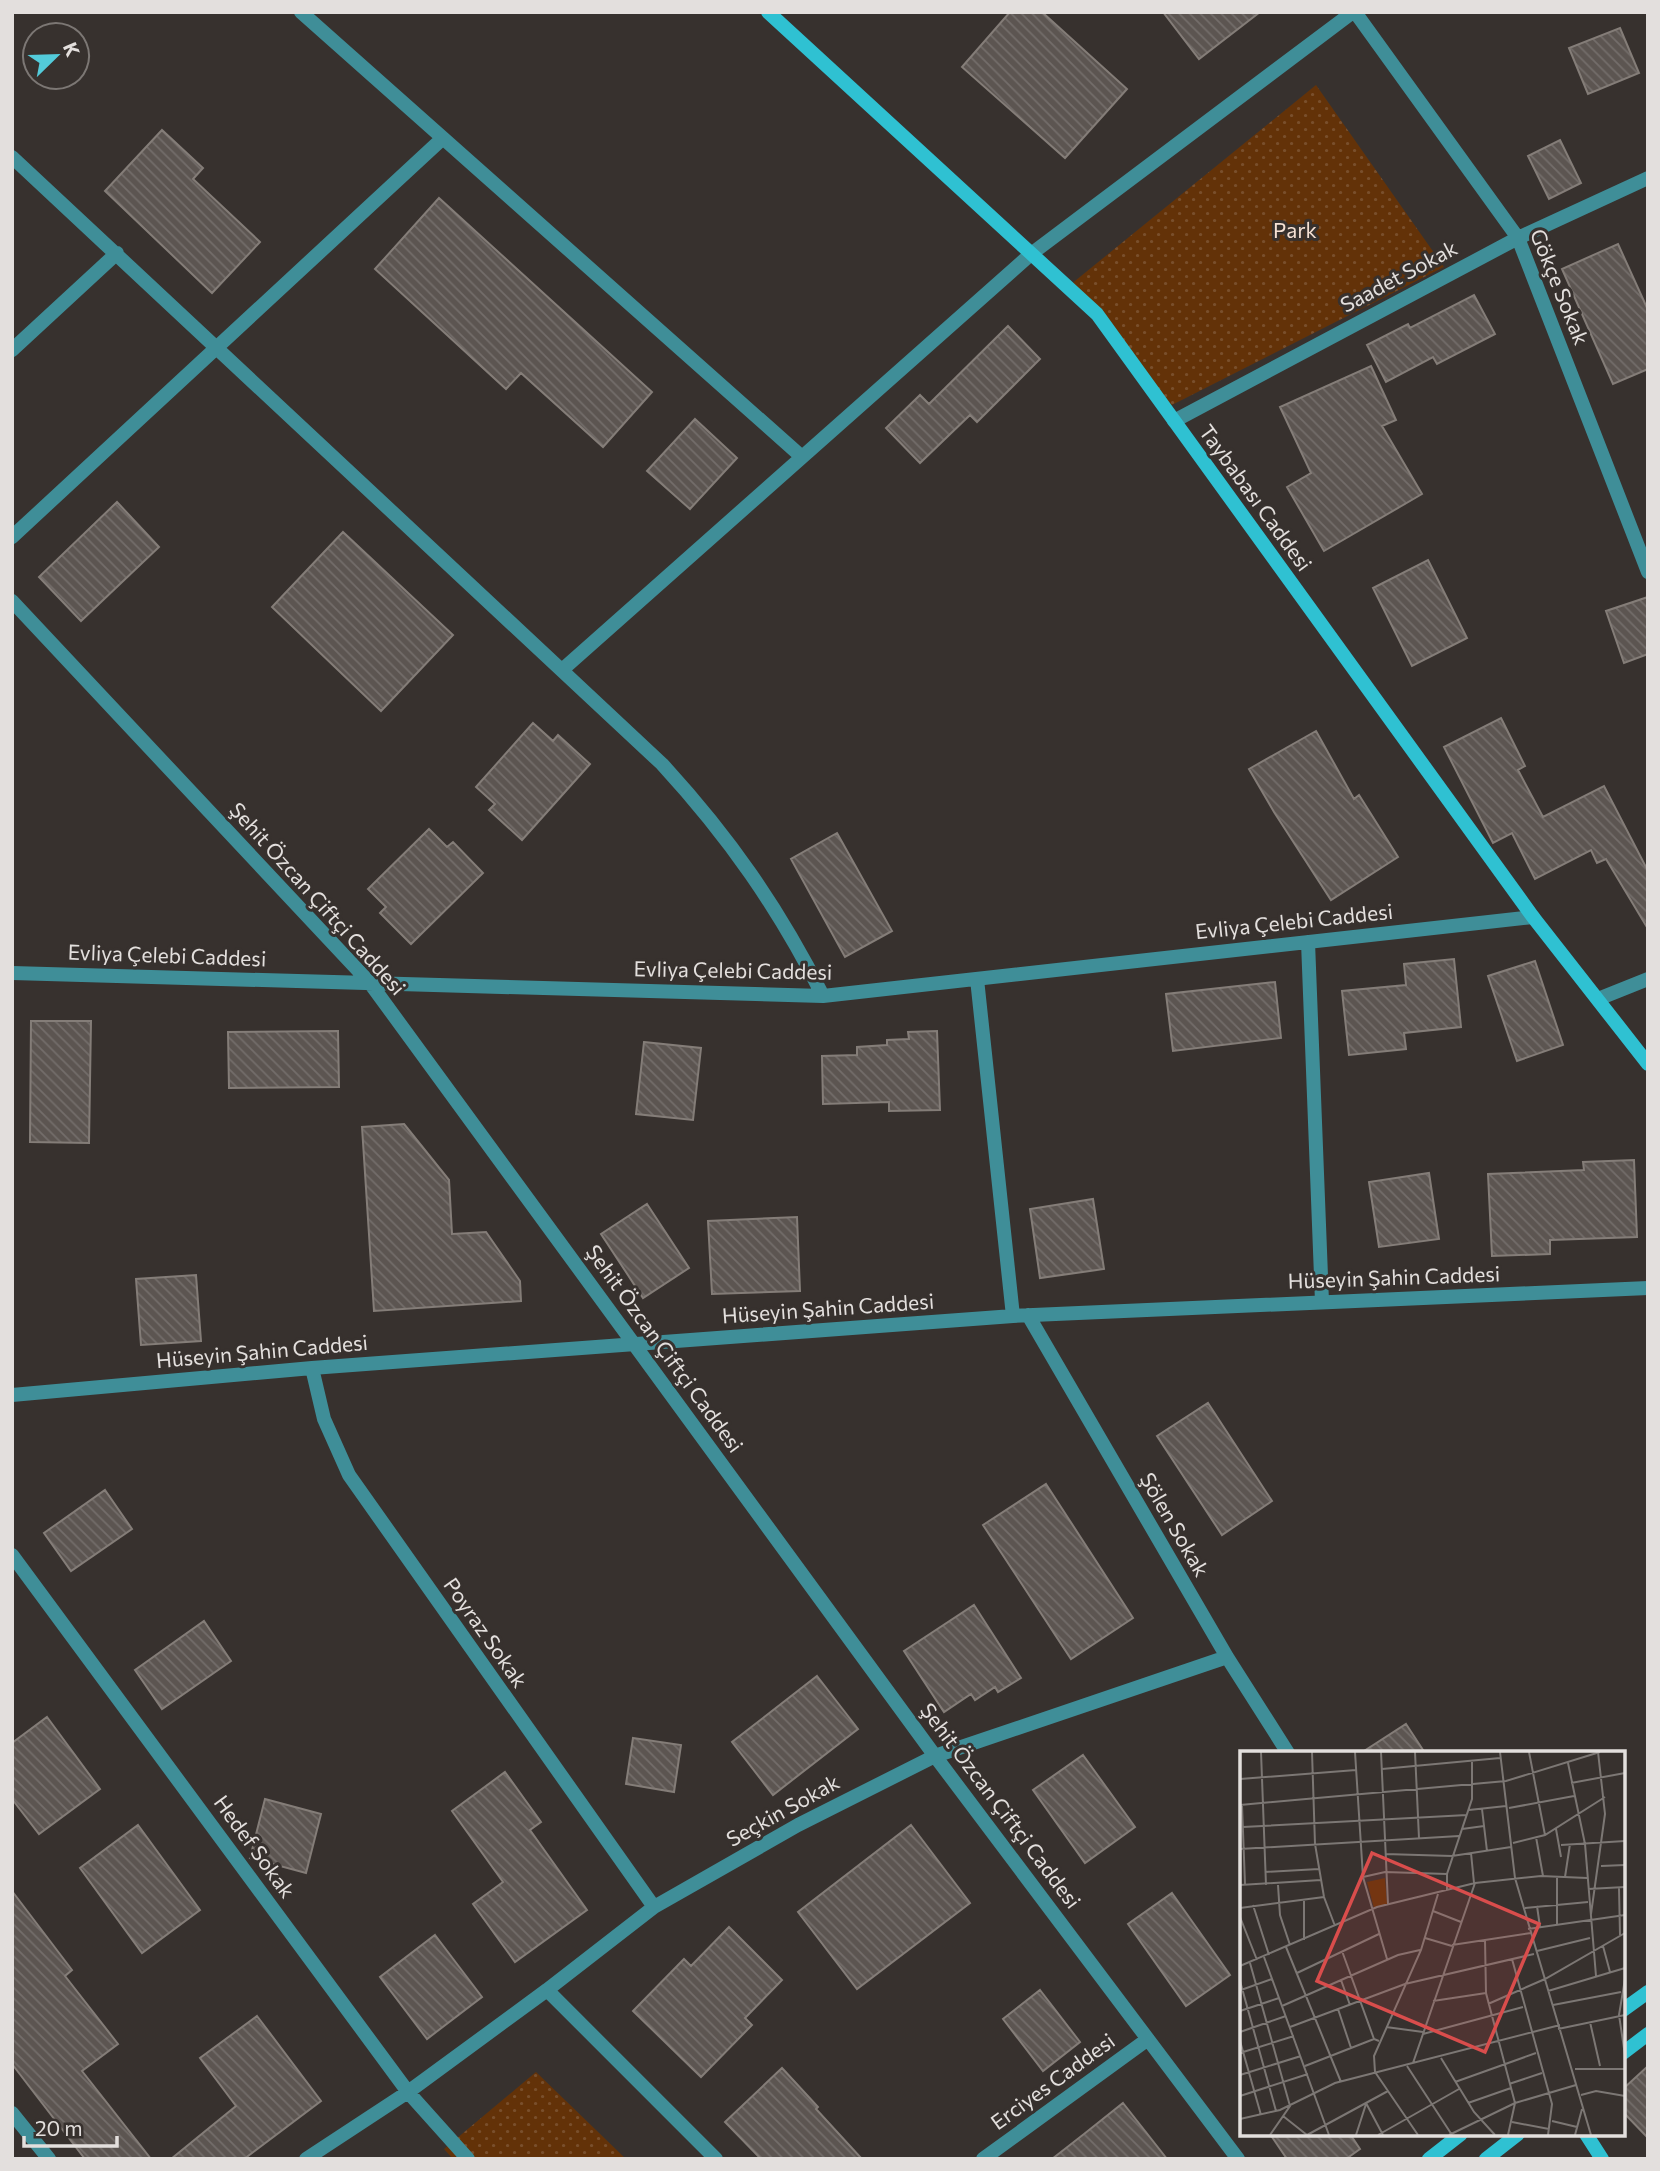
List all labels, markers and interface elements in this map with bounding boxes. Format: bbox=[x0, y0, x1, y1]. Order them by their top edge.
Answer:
north arrow bbox=[21, 21, 91, 91]
text: K bbox=[59, 39, 85, 60]
park label: Park bbox=[1273, 217, 1317, 242]
street label: Gökçe Sokak bbox=[1526, 225, 1595, 348]
street label: Saadet Sokak bbox=[1336, 234, 1461, 317]
street label: Taybabası Caddesi bbox=[1195, 419, 1318, 575]
street label: Şehit Özcan Çiftçi Caddesi bbox=[225, 797, 411, 999]
street label: Evliya Çelebi Caddesi bbox=[1194, 898, 1394, 943]
street label: Evliya Çelebi Caddesi bbox=[67, 939, 267, 970]
street label: Evliya Çelebi Caddesi bbox=[633, 955, 833, 984]
street label: Şehit Özcan Çiftçi Caddesi bbox=[582, 1239, 749, 1457]
street label: Hüseyin Şahin Caddesi bbox=[1287, 1260, 1501, 1293]
street label: Hüseyin Şahin Caddesi bbox=[721, 1288, 935, 1327]
street label: Hüseyin Şahin Caddesi bbox=[155, 1329, 369, 1372]
street label: Şölen Sokak bbox=[1135, 1468, 1215, 1581]
street label: Poyraz Sokak bbox=[439, 1573, 533, 1692]
street label: Şehit Özcan Çiftçi Caddesi bbox=[916, 1698, 1087, 1913]
inset map bbox=[1240, 1751, 1625, 2136]
street label: Seçkin Sokak bbox=[721, 1768, 843, 1851]
street label: Hedef Sokak bbox=[210, 1790, 301, 1902]
street label: Erciyes Caddesi bbox=[985, 2027, 1119, 2134]
scale bar bbox=[24, 2104, 117, 2148]
text: 20 m bbox=[35, 2115, 83, 2140]

